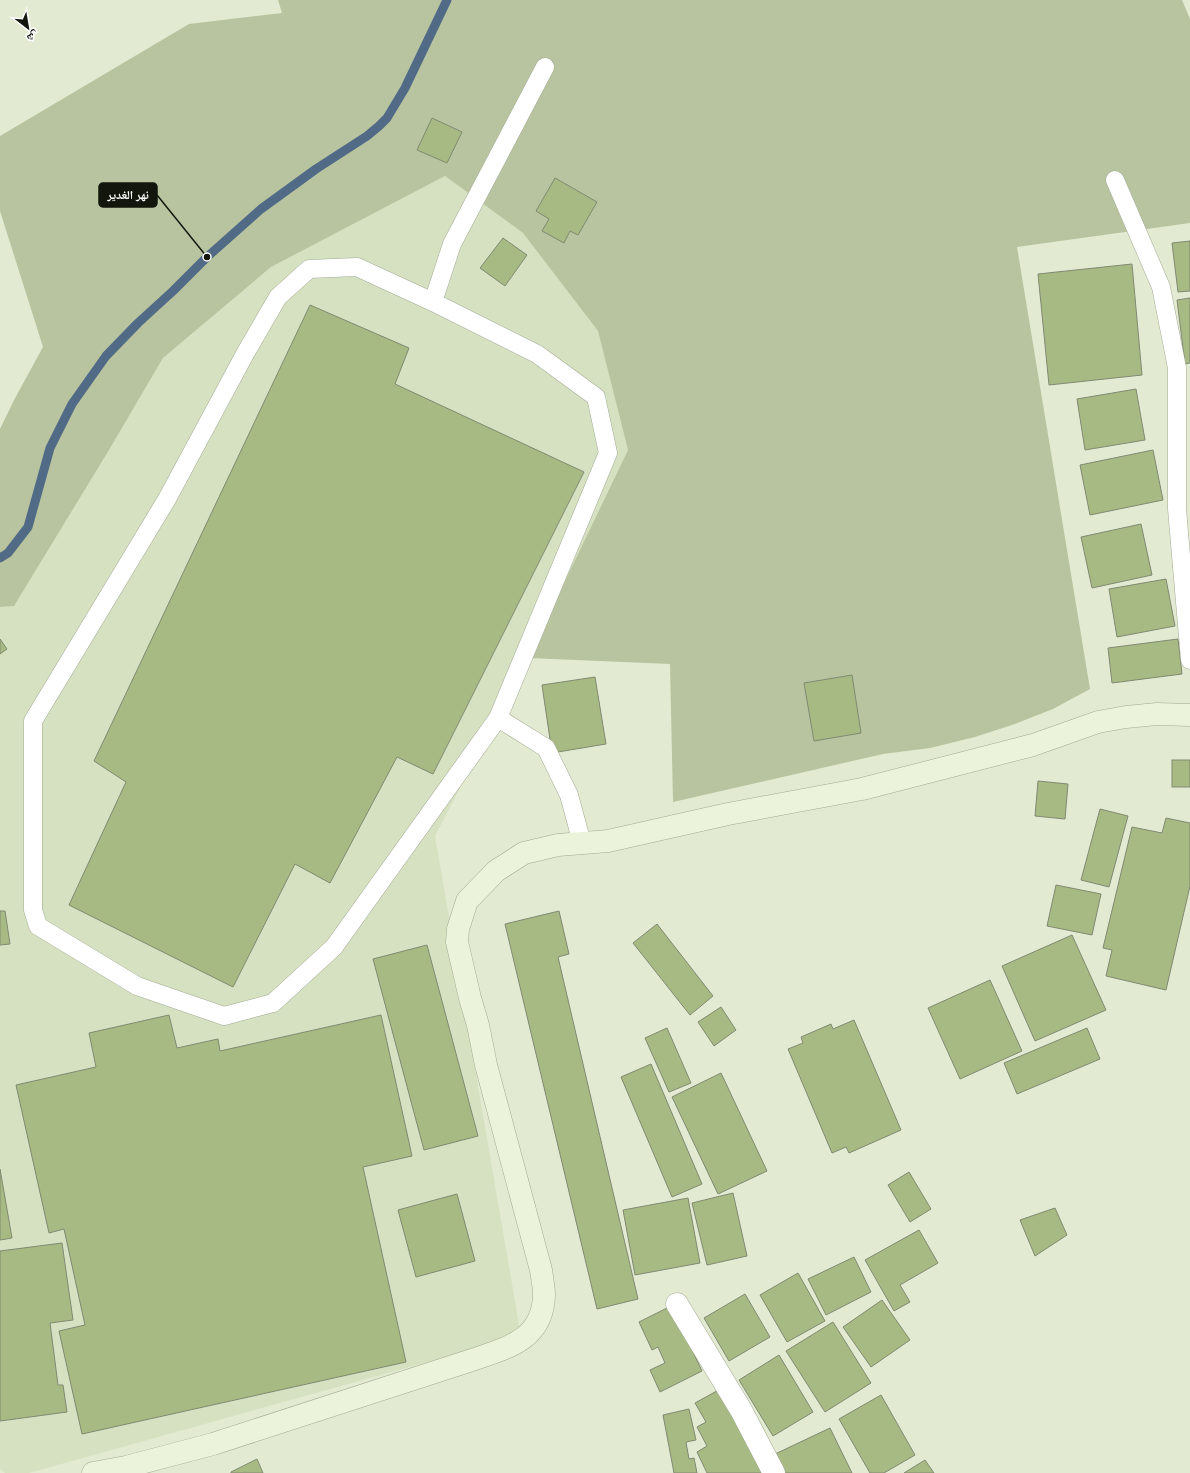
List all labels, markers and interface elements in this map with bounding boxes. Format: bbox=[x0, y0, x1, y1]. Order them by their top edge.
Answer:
north arrow bbox=[8, 8, 48, 48]
text: ش bbox=[24, 27, 42, 46]
callout: نهر الغدير bbox=[99, 183, 157, 207]
text: نهر الغدير bbox=[106, 187, 149, 202]

